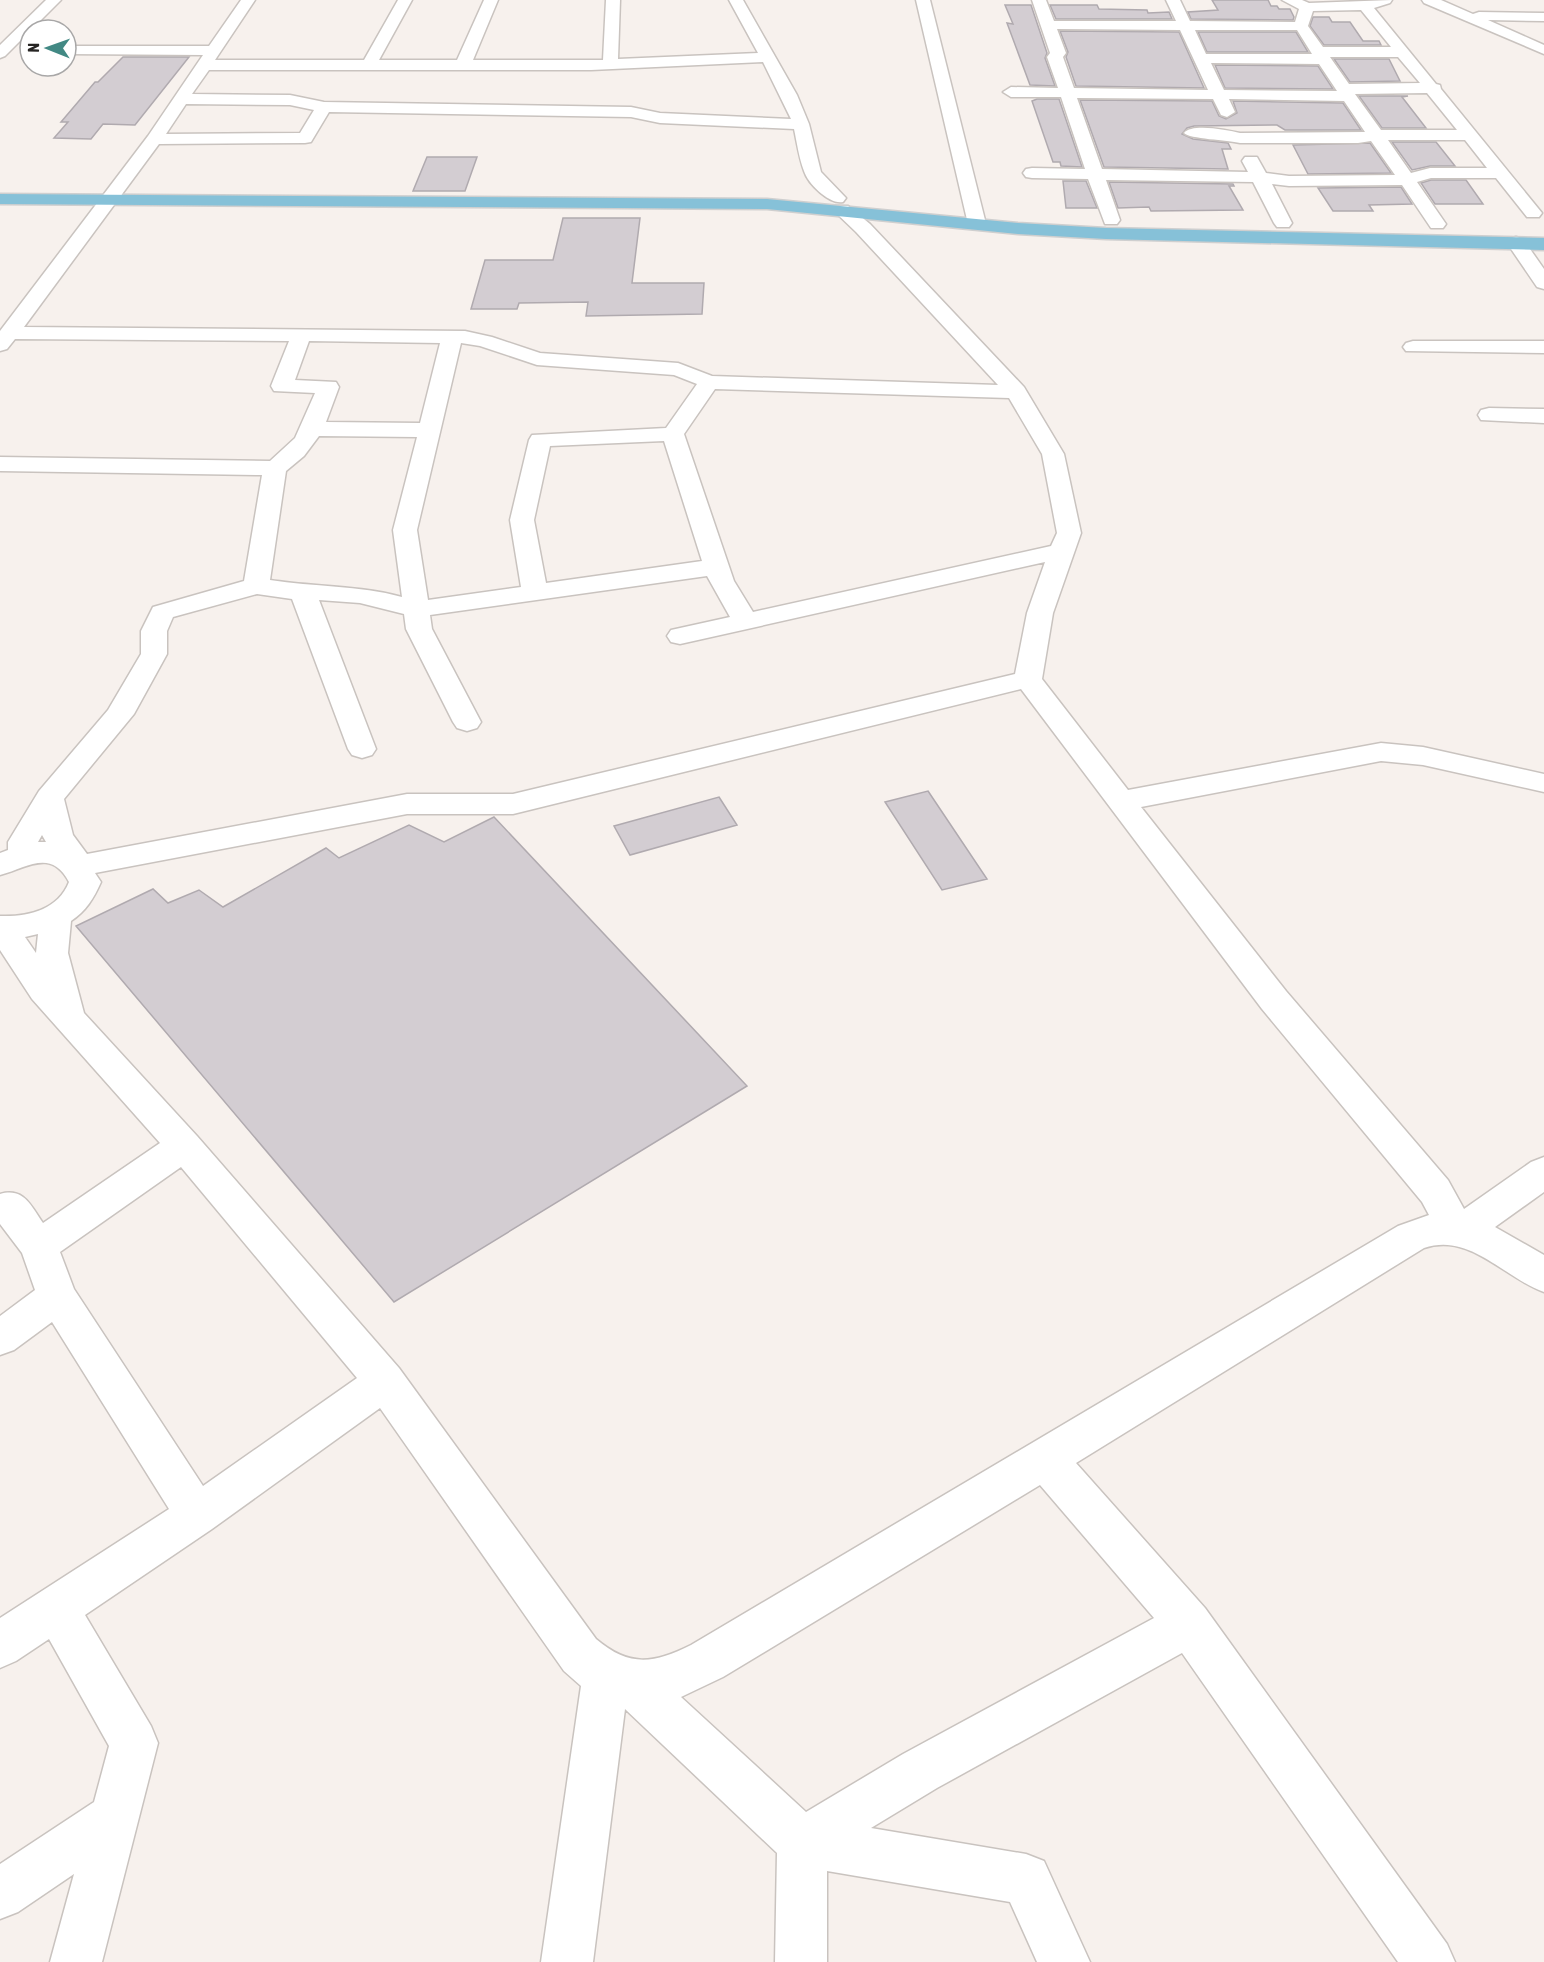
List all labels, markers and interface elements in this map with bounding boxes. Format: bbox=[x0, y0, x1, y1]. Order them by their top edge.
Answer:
north arrow bbox=[18, 18, 78, 78]
text: N bbox=[24, 43, 42, 53]

